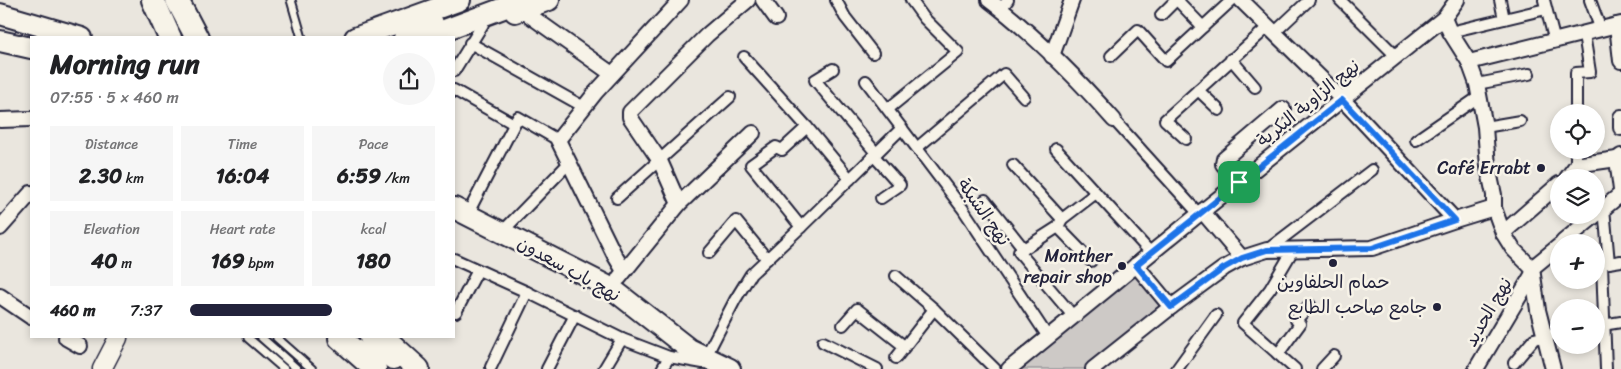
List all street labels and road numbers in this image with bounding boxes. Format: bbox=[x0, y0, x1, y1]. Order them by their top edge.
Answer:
street label: نهج الزاوية البكرية bbox=[1249, 51, 1367, 155]
street label: نهج الشبكة bbox=[949, 171, 1019, 253]
street label: نهج باب سعدون bbox=[511, 227, 627, 311]
street label: نهج الحديد bbox=[1455, 271, 1521, 353]

